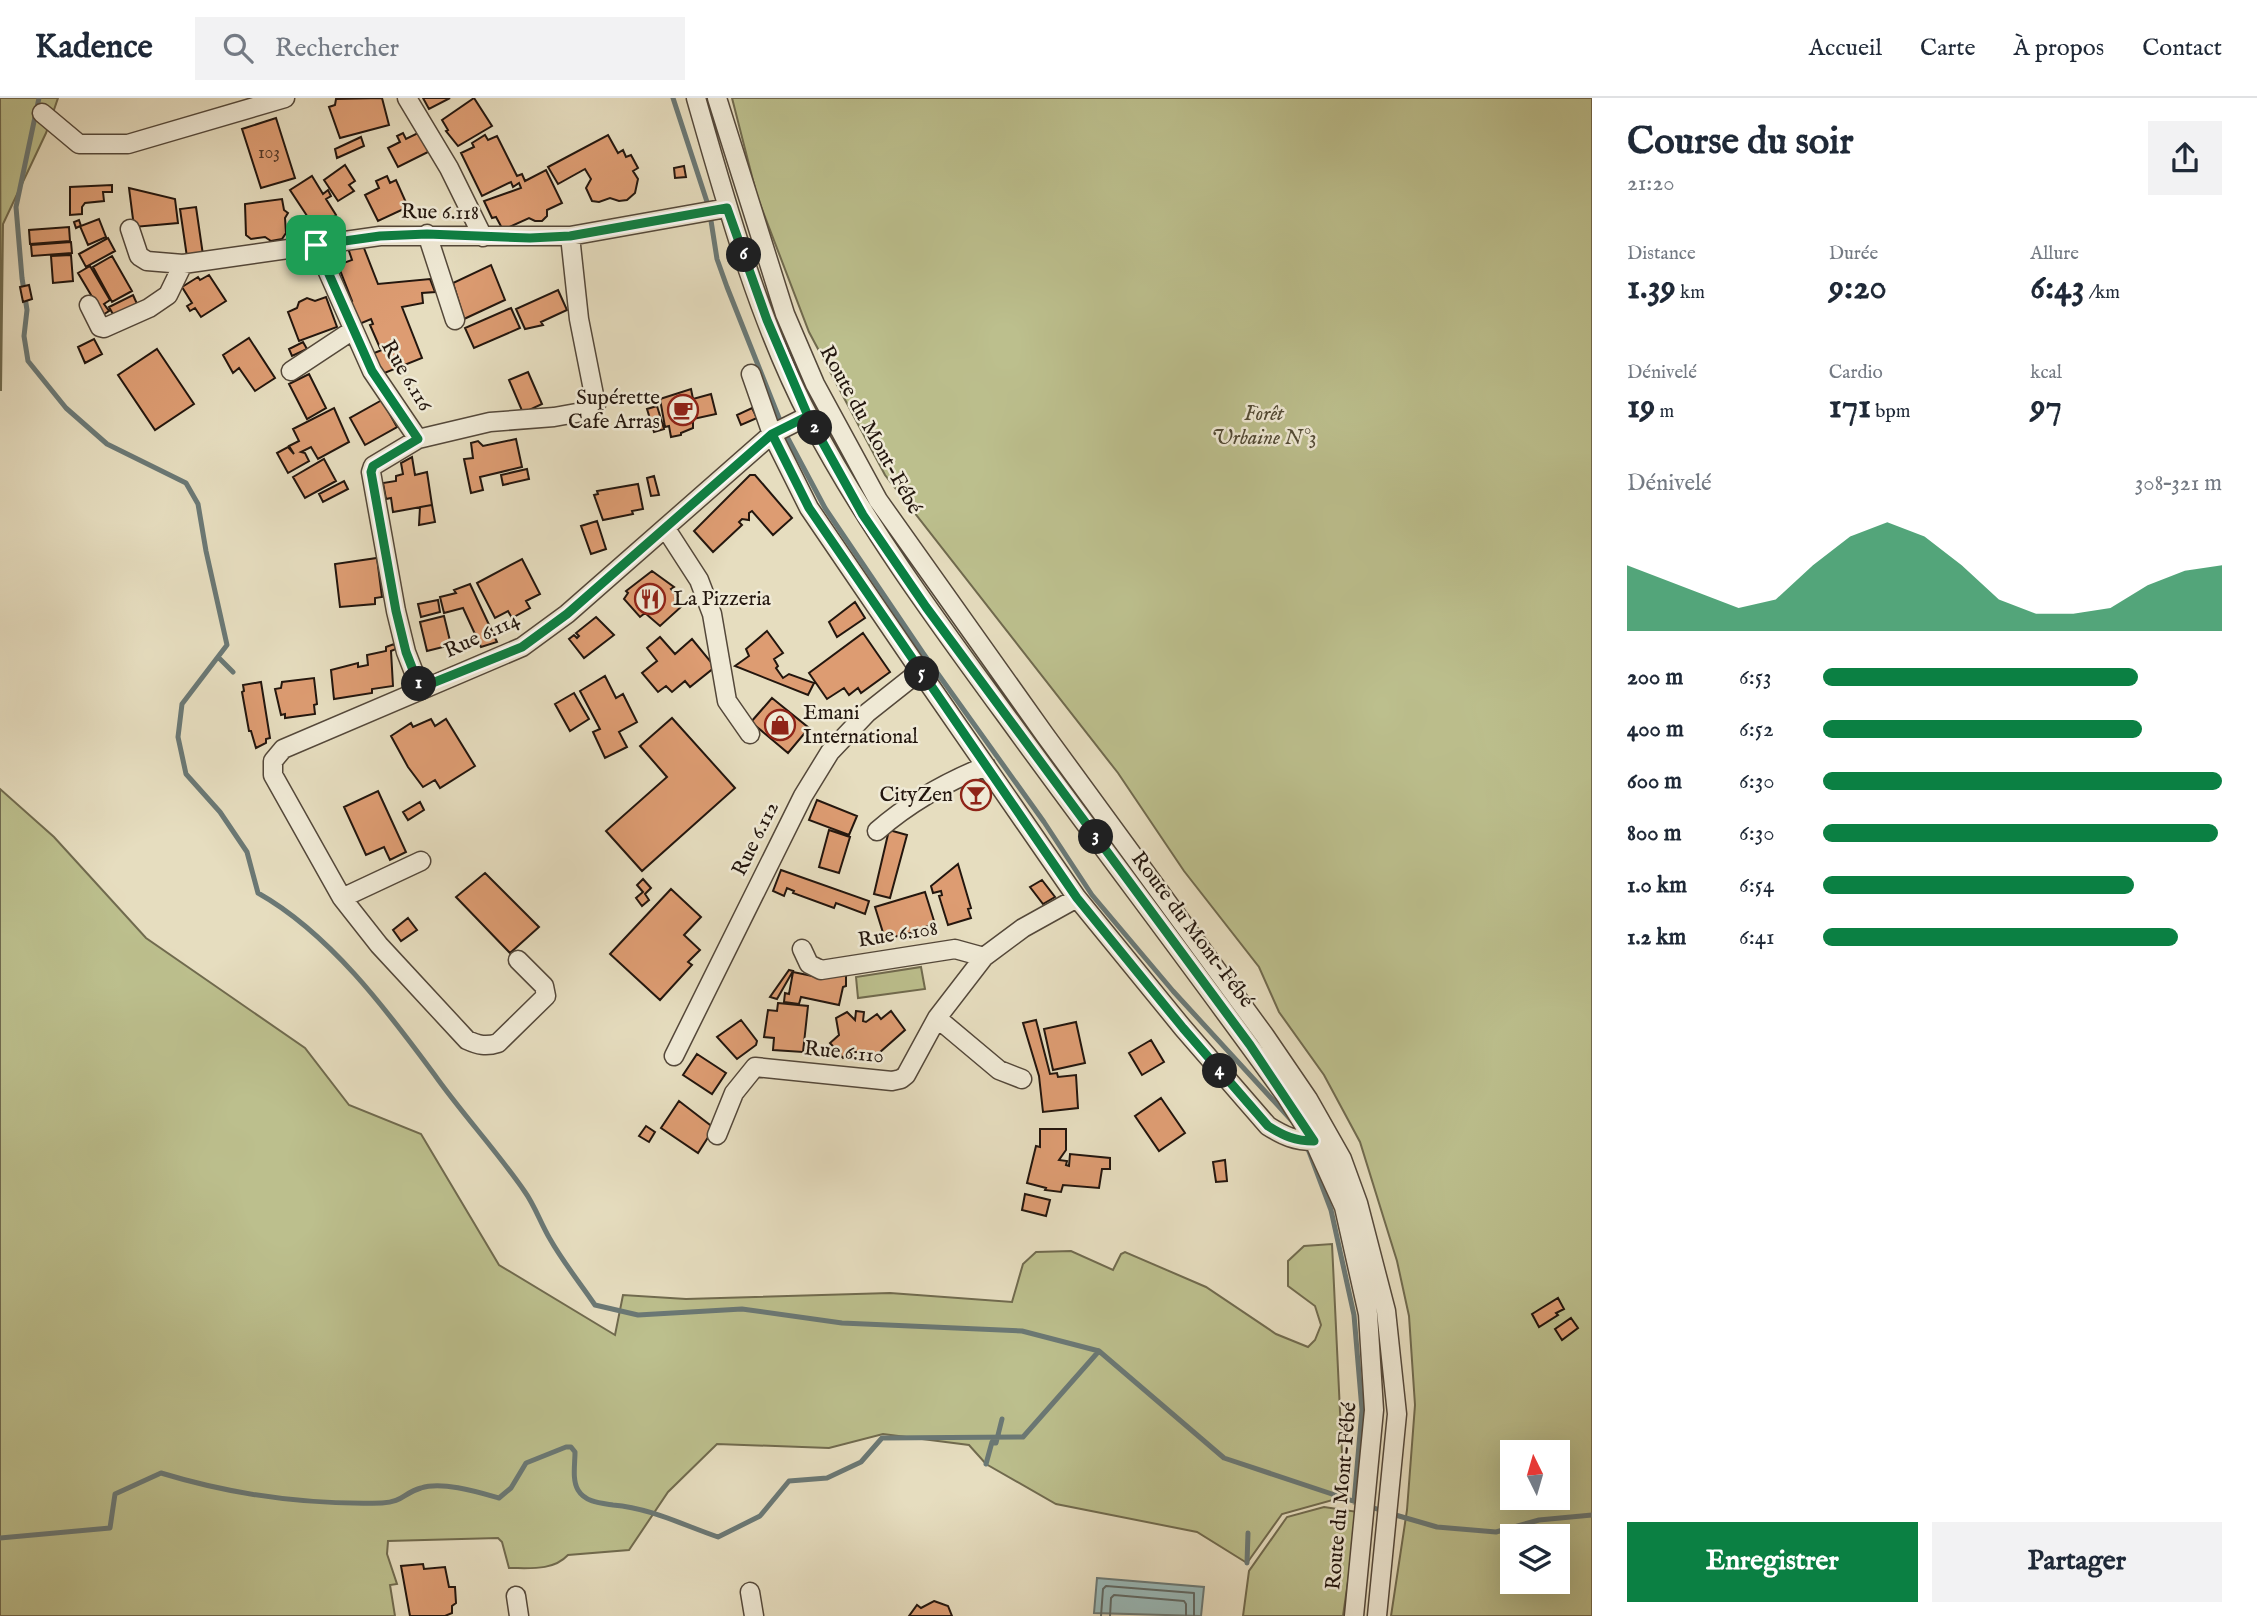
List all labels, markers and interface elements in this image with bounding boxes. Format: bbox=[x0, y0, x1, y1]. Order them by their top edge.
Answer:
search box bbox=[195, 17, 685, 80]
text: Kadence bbox=[35, 27, 153, 69]
icon: search bbox=[219, 29, 257, 67]
text: Rechercher bbox=[275, 32, 399, 65]
text: Accueil bbox=[1809, 33, 1882, 64]
text: Carte bbox=[1920, 33, 1976, 64]
text: À propos bbox=[2014, 33, 2104, 64]
text: Contact bbox=[2142, 33, 2222, 64]
text: Course du soir bbox=[1627, 119, 1853, 167]
button: share bbox=[2148, 121, 2222, 195]
house number: 103 bbox=[258, 142, 280, 165]
text: 21:20 bbox=[1627, 169, 1675, 198]
street label: Rue 6.118 bbox=[401, 199, 479, 227]
pin bbox=[286, 215, 346, 275]
icon: arrive bbox=[297, 226, 335, 264]
pin: 6 bbox=[726, 238, 762, 272]
text: 6 bbox=[739, 242, 748, 266]
text: Distance bbox=[1627, 242, 1696, 266]
text: Durée bbox=[1829, 242, 1878, 266]
text: Allure bbox=[2030, 242, 2079, 266]
text: 1.39 bbox=[1627, 266, 1676, 311]
text: 9:20 bbox=[1829, 266, 1887, 311]
text: 6:43 bbox=[2030, 266, 2085, 311]
text: km bbox=[1676, 281, 1705, 305]
text: /km bbox=[2085, 281, 2120, 305]
street label: Rue 6.116 bbox=[374, 335, 438, 418]
street label: Route du Mont-Fébé bbox=[812, 341, 928, 519]
text: Dénivelé bbox=[1627, 361, 1697, 385]
text: Cardio bbox=[1829, 361, 1883, 385]
text: kcal bbox=[2030, 361, 2062, 385]
place label: Supérette Cafe Arras bbox=[568, 385, 660, 436]
text: 19 bbox=[1627, 385, 1655, 430]
text: 171 bbox=[1829, 385, 1871, 430]
text: 97 bbox=[2030, 385, 2062, 430]
cafe icon: Supérette Cafe Arras bbox=[666, 393, 700, 427]
text: m bbox=[1655, 400, 1674, 424]
text: bpm bbox=[1871, 400, 1910, 424]
park label: Forêt Urbaine N°3 bbox=[1211, 401, 1317, 452]
pin: 2 bbox=[798, 410, 832, 446]
text: 2 bbox=[810, 415, 819, 439]
text: Dénivelé bbox=[1627, 469, 1712, 498]
text: 308–321 m bbox=[2135, 469, 2222, 498]
restaurant icon: La Pizzeria bbox=[633, 582, 667, 616]
place label: La Pizzeria bbox=[673, 586, 772, 613]
street label: Rue 6.114 bbox=[440, 607, 525, 665]
pin: 5 bbox=[904, 656, 940, 692]
text: 5 bbox=[918, 661, 925, 685]
text: 200 m bbox=[1627, 663, 1683, 692]
text: 6:53 bbox=[1739, 663, 1772, 692]
pin: 1 bbox=[402, 666, 436, 702]
text: 1 bbox=[415, 671, 422, 695]
place label: Emani International bbox=[803, 700, 918, 751]
shop icon: Emani International bbox=[763, 708, 797, 742]
text: 400 m bbox=[1627, 715, 1684, 744]
text: 6:52 bbox=[1739, 715, 1774, 744]
text: 600 m bbox=[1627, 767, 1682, 796]
text: 6:30 bbox=[1739, 767, 1775, 796]
bar icon: CityZen bbox=[959, 778, 993, 812]
place label: CityZen bbox=[879, 782, 953, 809]
street label: Rue 6.112 bbox=[726, 797, 786, 881]
text: 800 m bbox=[1627, 819, 1681, 848]
text: 6:30 bbox=[1739, 819, 1775, 848]
pin: 3 bbox=[1078, 820, 1114, 854]
text: 3 bbox=[1092, 824, 1099, 848]
street label: Route du Mont-Fébé bbox=[1124, 847, 1260, 1014]
text: 1.0 km bbox=[1627, 871, 1687, 900]
text: 6:54 bbox=[1739, 871, 1774, 900]
street label: Rue 6.108 bbox=[856, 915, 940, 955]
text: 1.2 km bbox=[1627, 923, 1686, 952]
text: 6:41 bbox=[1739, 923, 1775, 952]
street label: Rue 6.110 bbox=[803, 1035, 885, 1071]
pin: 4 bbox=[1202, 1054, 1238, 1088]
text: 4 bbox=[1215, 1058, 1224, 1082]
street label: Route du Mont-Fébé bbox=[1320, 1401, 1364, 1591]
north arrow bbox=[1500, 1440, 1570, 1510]
map controls bbox=[1500, 1440, 1570, 1594]
button: Enregistrer bbox=[1627, 1522, 1918, 1602]
button: Partager bbox=[1932, 1522, 2222, 1602]
button: layers bbox=[1500, 1524, 1570, 1594]

